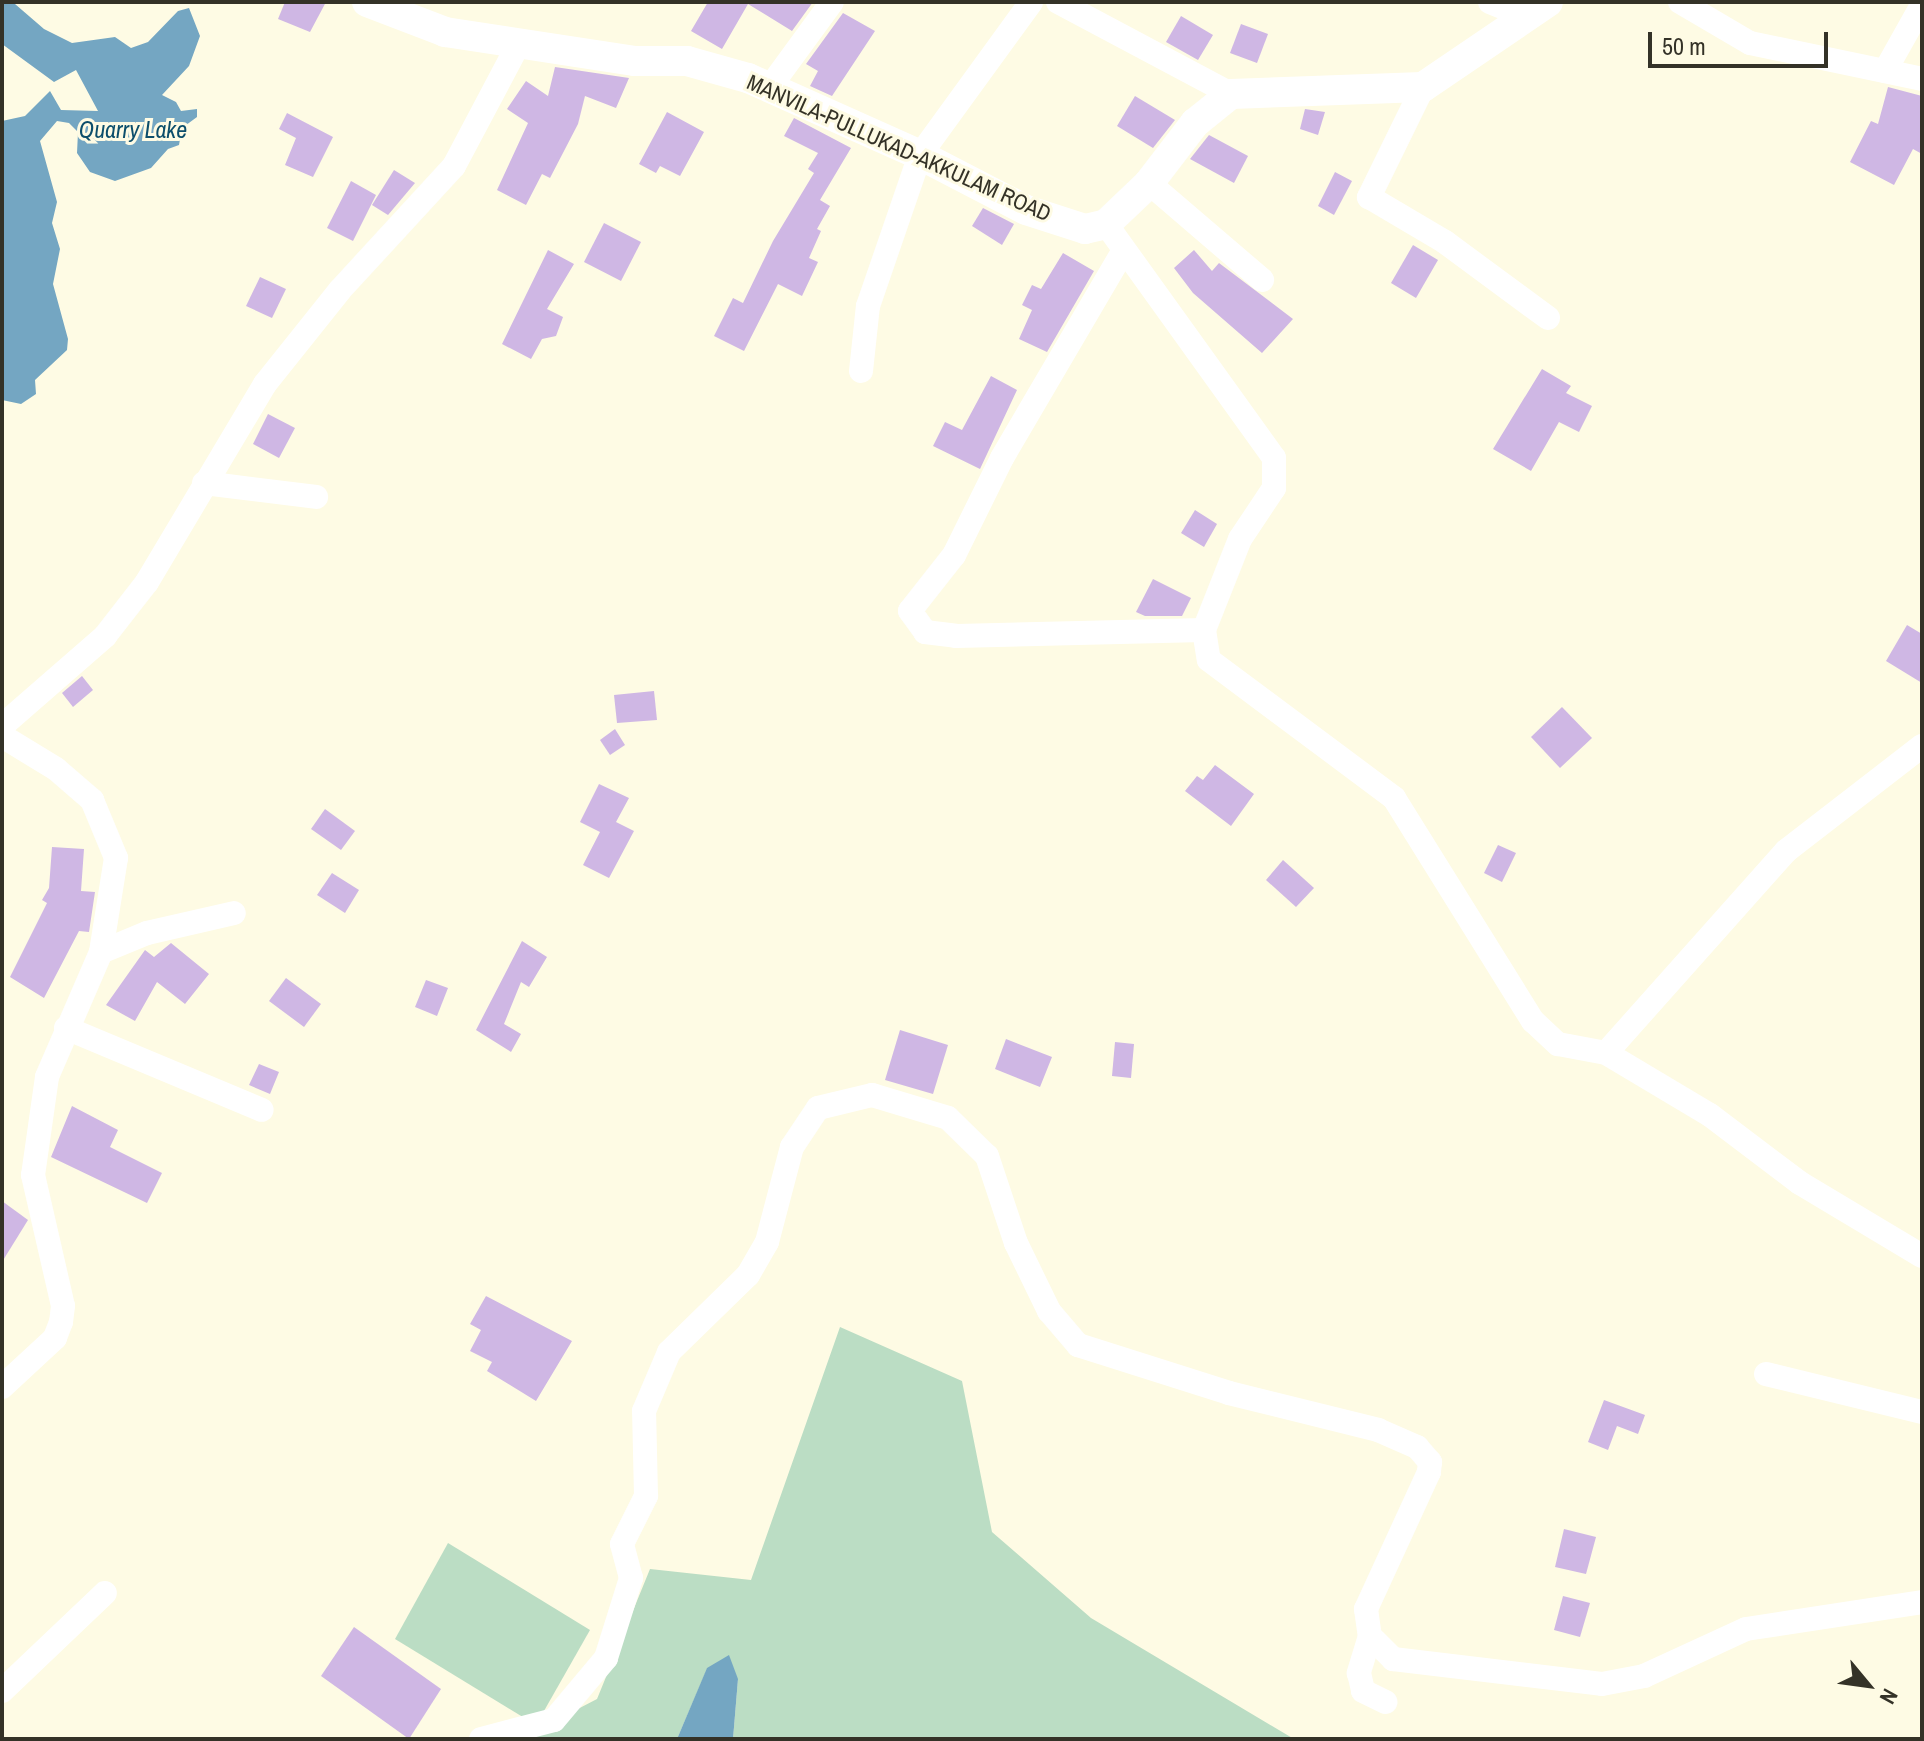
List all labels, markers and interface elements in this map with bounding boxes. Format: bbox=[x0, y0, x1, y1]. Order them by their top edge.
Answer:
scale bar bbox=[1652, 16, 1832, 66]
text: 50 m bbox=[1662, 30, 1706, 62]
street label: MANVILA-PULLUKAD-AKKULAM ROAD bbox=[743, 69, 1055, 227]
water label: Quarry Lake bbox=[79, 116, 187, 144]
north arrow bbox=[1828, 1645, 1908, 1725]
text: N bbox=[1873, 1684, 1905, 1710]

